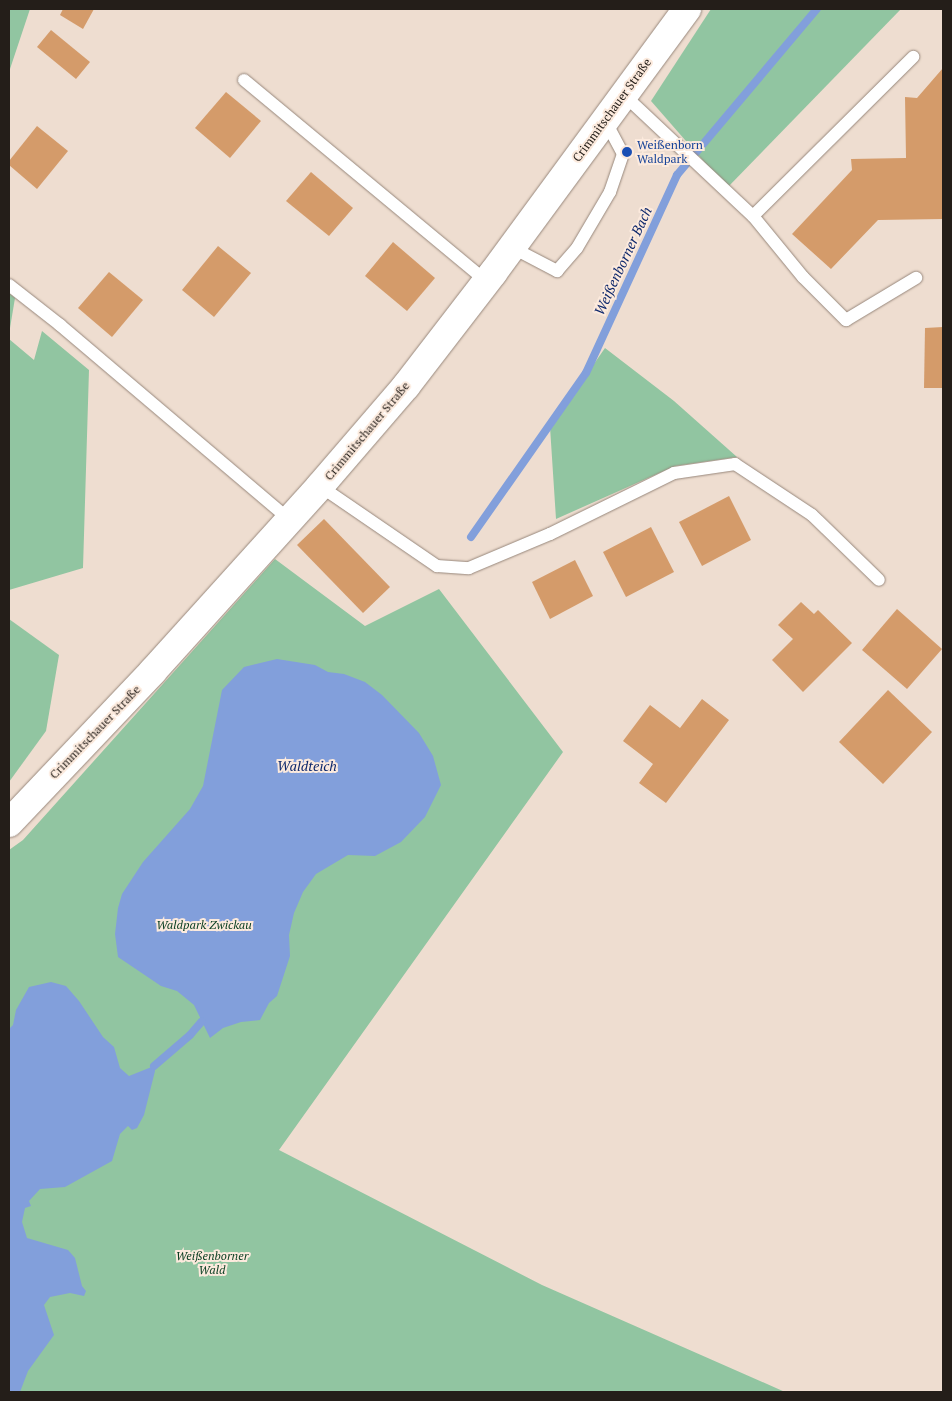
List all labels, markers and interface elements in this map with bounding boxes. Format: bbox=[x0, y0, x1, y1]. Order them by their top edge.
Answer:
street label: Crimmitschauer Straße bbox=[570, 55, 654, 165]
place label: Weißenborn Waldpark bbox=[637, 138, 703, 166]
marker: Weißenborn Waldpark bbox=[621, 146, 633, 158]
water label: Weißenborner Bach bbox=[591, 204, 655, 318]
street label: Crimmitschauer Straße bbox=[322, 379, 412, 483]
street label: Crimmitschauer Straße bbox=[47, 682, 143, 782]
water label: Waldteich bbox=[277, 758, 337, 774]
park label: Waldpark Zwickau bbox=[156, 918, 252, 932]
park label: Weißenborner Wald bbox=[176, 1249, 248, 1277]

